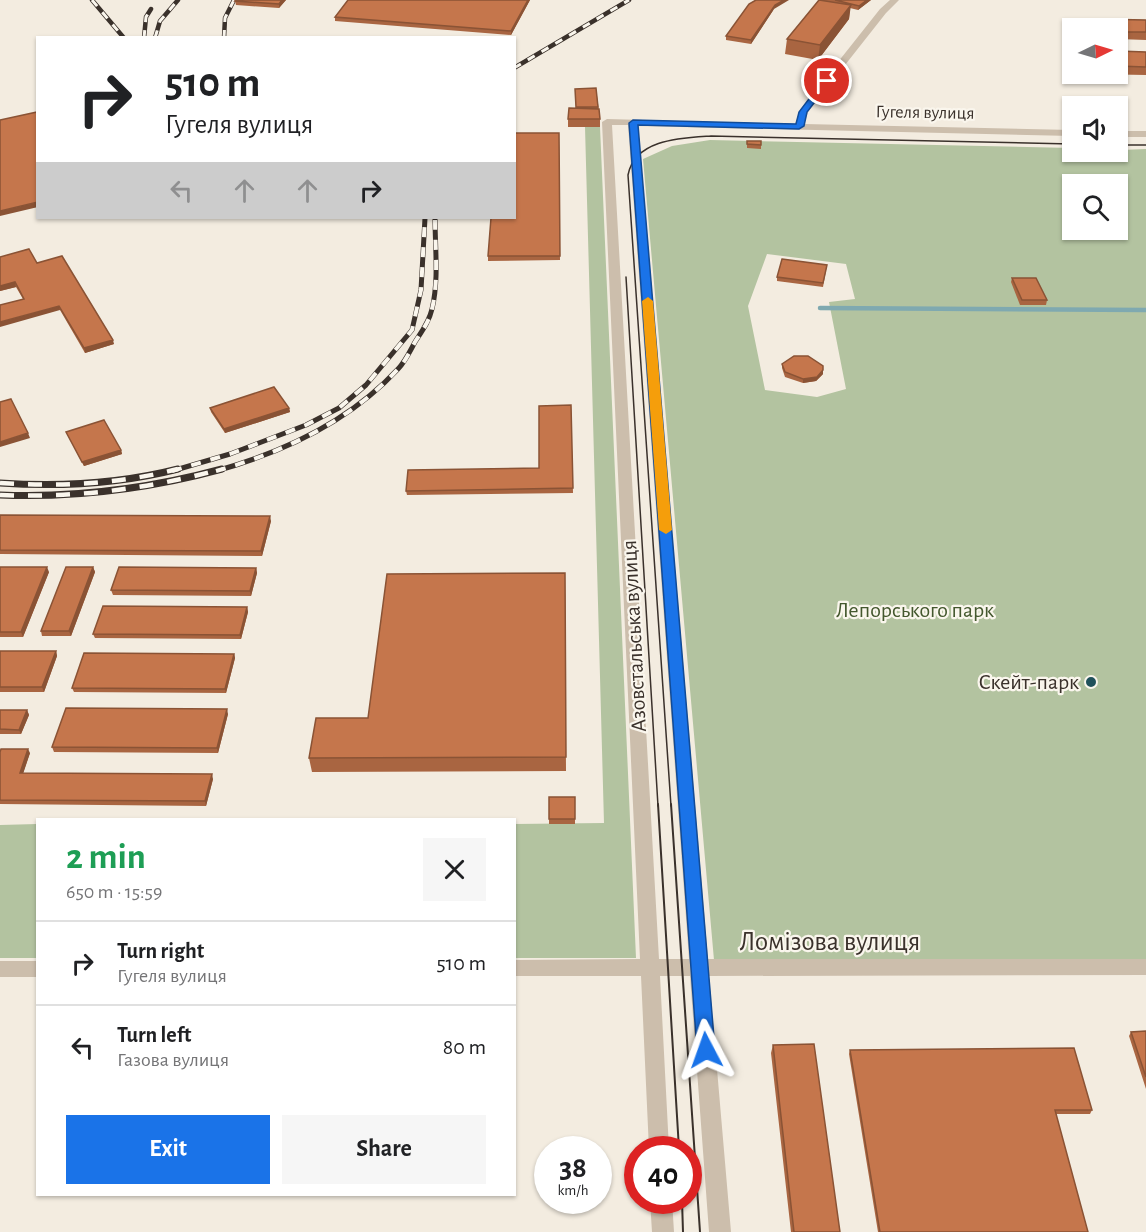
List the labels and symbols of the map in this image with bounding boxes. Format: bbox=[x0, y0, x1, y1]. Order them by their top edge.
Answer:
north arrow bbox=[1062, 18, 1128, 84]
pin bbox=[801, 55, 852, 106]
street label: Гугеля вулиця bbox=[875, 103, 975, 123]
street label: Азовстальська вулиця bbox=[618, 539, 650, 733]
park label: Лепорського парк bbox=[836, 599, 994, 621]
place label: Скейт-парк bbox=[979, 671, 1079, 693]
marker: Скейт-парк bbox=[1084, 675, 1098, 689]
street label: Ломізова вулиця bbox=[740, 928, 920, 956]
position arrow bbox=[674, 1018, 738, 1082]
speed limit sign: 40 bbox=[624, 1136, 702, 1214]

